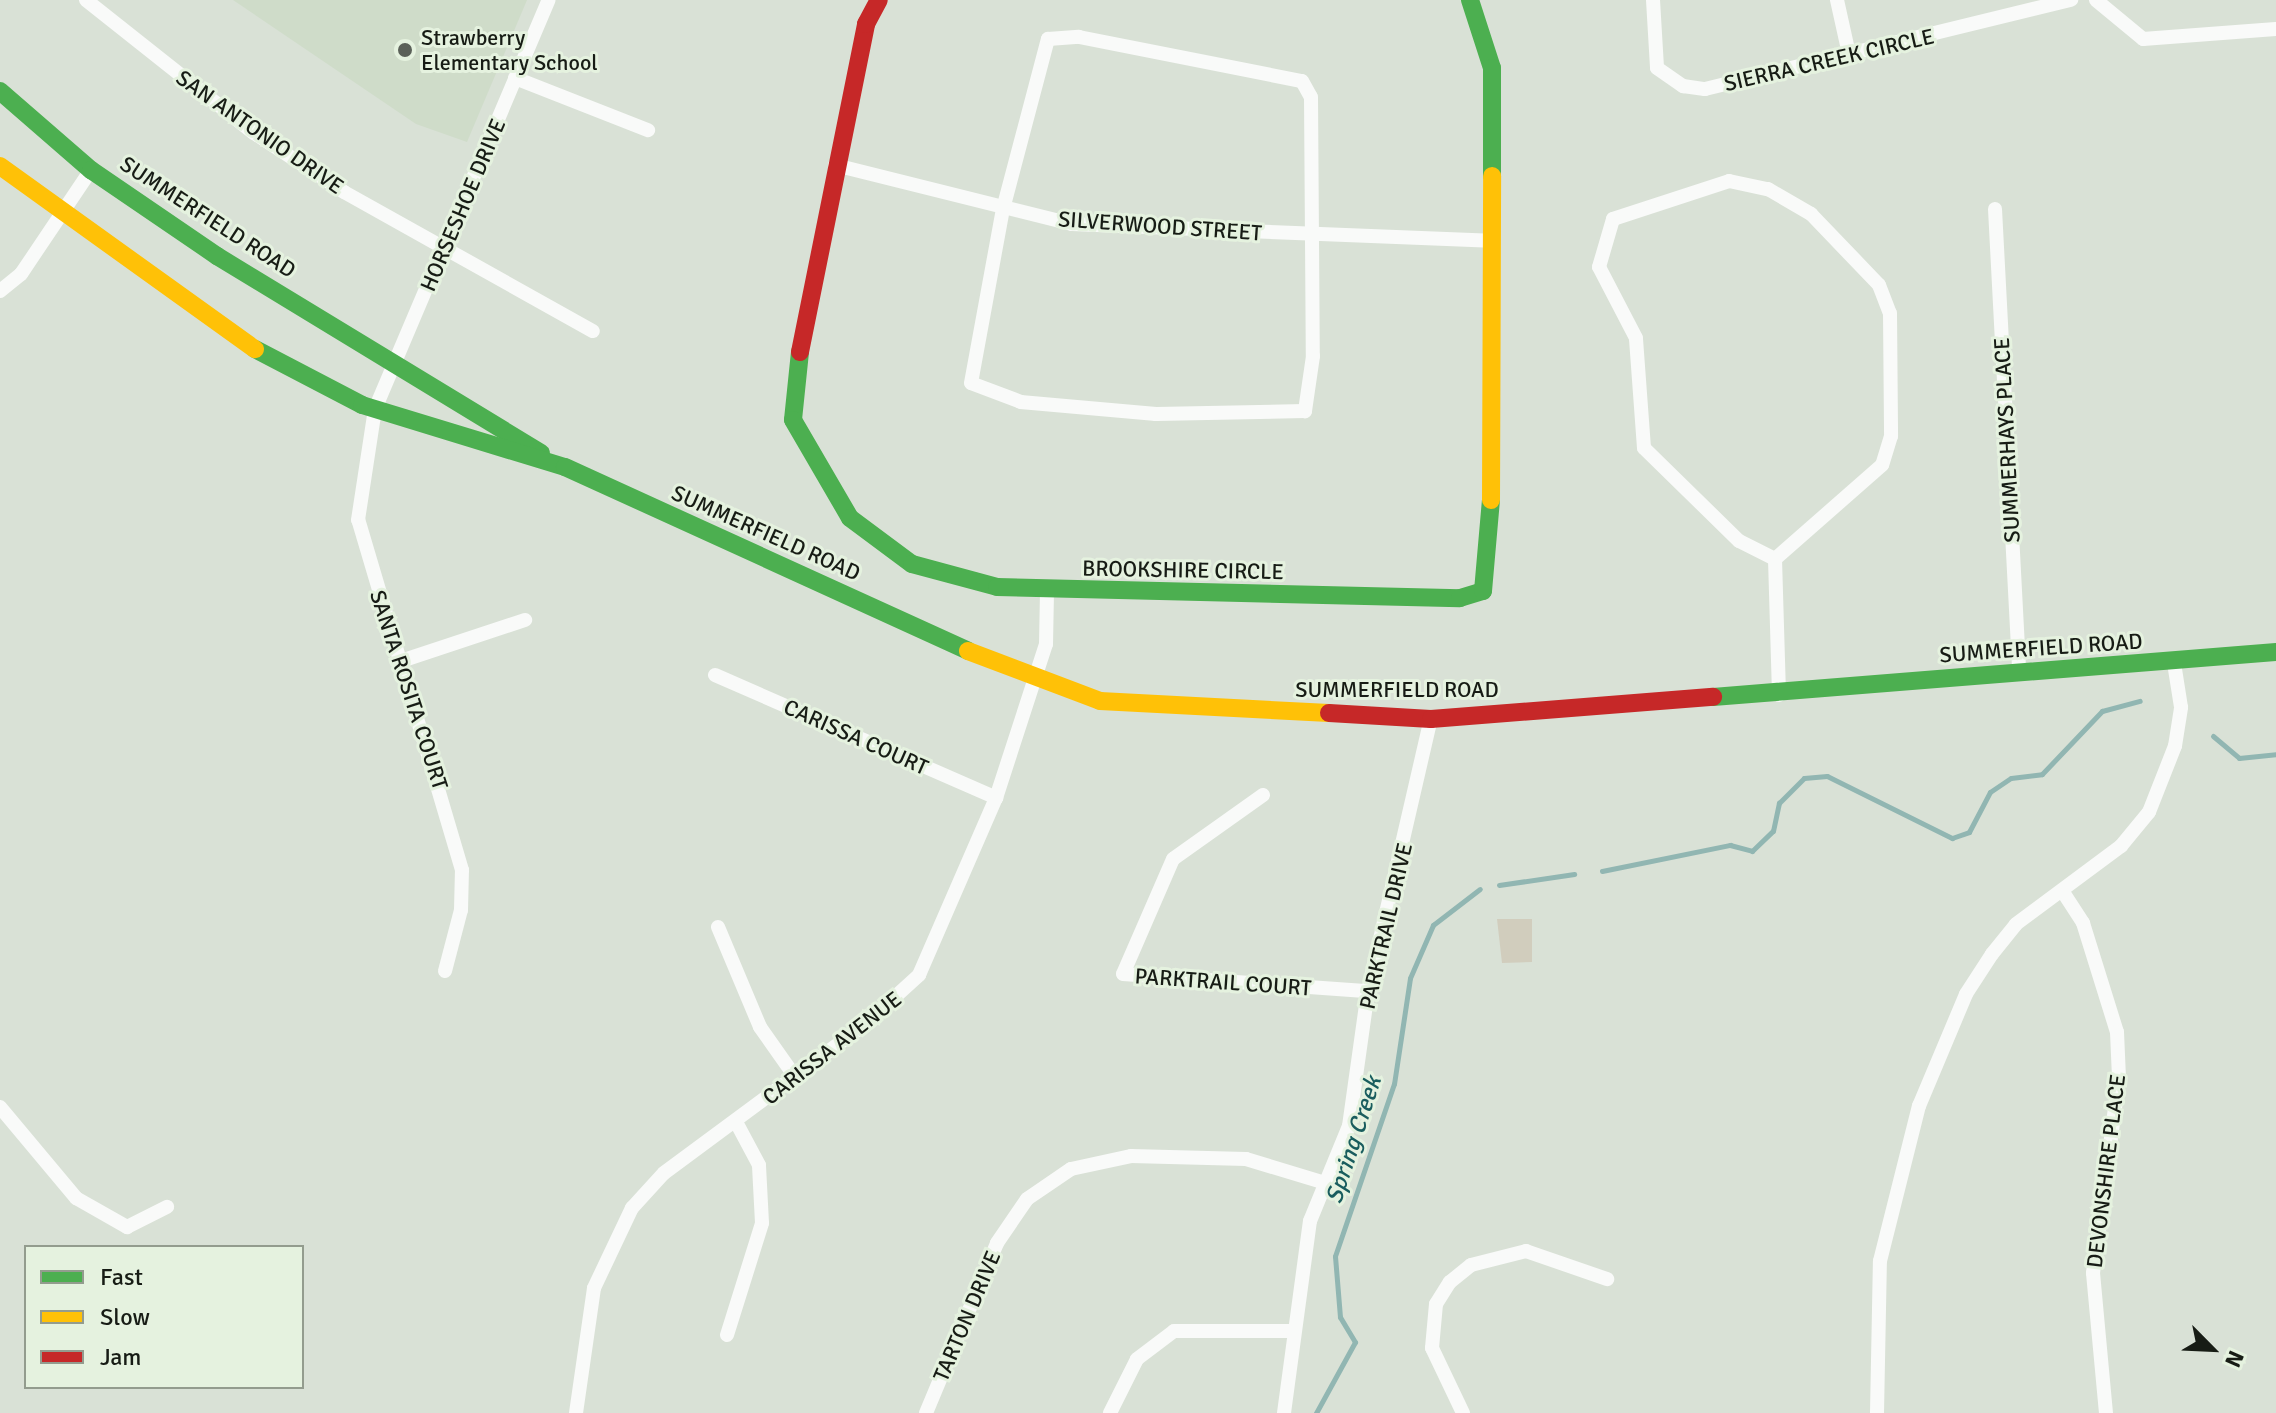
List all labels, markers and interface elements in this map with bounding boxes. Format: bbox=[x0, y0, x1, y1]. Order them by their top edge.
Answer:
street label: SIERRA CREEK CIRCLE bbox=[1721, 23, 1937, 97]
place label: Strawberry Elementary School bbox=[421, 24, 598, 76]
marker: Strawberry Elementary School bbox=[396, 41, 414, 59]
street label: SAN ANTONIO DRIVE bbox=[171, 64, 349, 200]
street label: HORSESHOE DRIVE bbox=[415, 115, 511, 295]
street label: SUMMERFIELD ROAD bbox=[115, 150, 301, 284]
street label: SILVERWOOD STREET bbox=[1057, 206, 1263, 246]
street label: SUMMERHAYS PLACE bbox=[1988, 337, 2026, 543]
street label: SUMMERFIELD ROAD bbox=[668, 480, 864, 586]
street label: BROOKSHIRE CIRCLE bbox=[1082, 555, 1284, 585]
street label: SANTA ROSITA COURT bbox=[364, 587, 454, 793]
street label: SUMMERFIELD ROAD bbox=[1939, 628, 2143, 668]
street label: SUMMERFIELD ROAD bbox=[1295, 677, 1499, 703]
street label: CARISSA COURT bbox=[780, 693, 932, 781]
street label: PARKTRAIL DRIVE bbox=[1354, 840, 1418, 1012]
street label: PARKTRAIL COURT bbox=[1134, 963, 1312, 1001]
street label: CARISSA AVENUE bbox=[757, 986, 907, 1110]
water label: Spring Creek bbox=[1320, 1073, 1388, 1207]
street label: DEVONSHIRE PLACE bbox=[2081, 1073, 2131, 1269]
legend bbox=[24, 1245, 304, 1389]
street label: TARTON DRIVE bbox=[928, 1247, 1006, 1385]
text: Fast bbox=[100, 1262, 143, 1292]
text: Slow bbox=[100, 1302, 150, 1332]
north arrow bbox=[2172, 1309, 2252, 1389]
text: Jam bbox=[100, 1342, 141, 1372]
text: N bbox=[2219, 1346, 2250, 1371]

